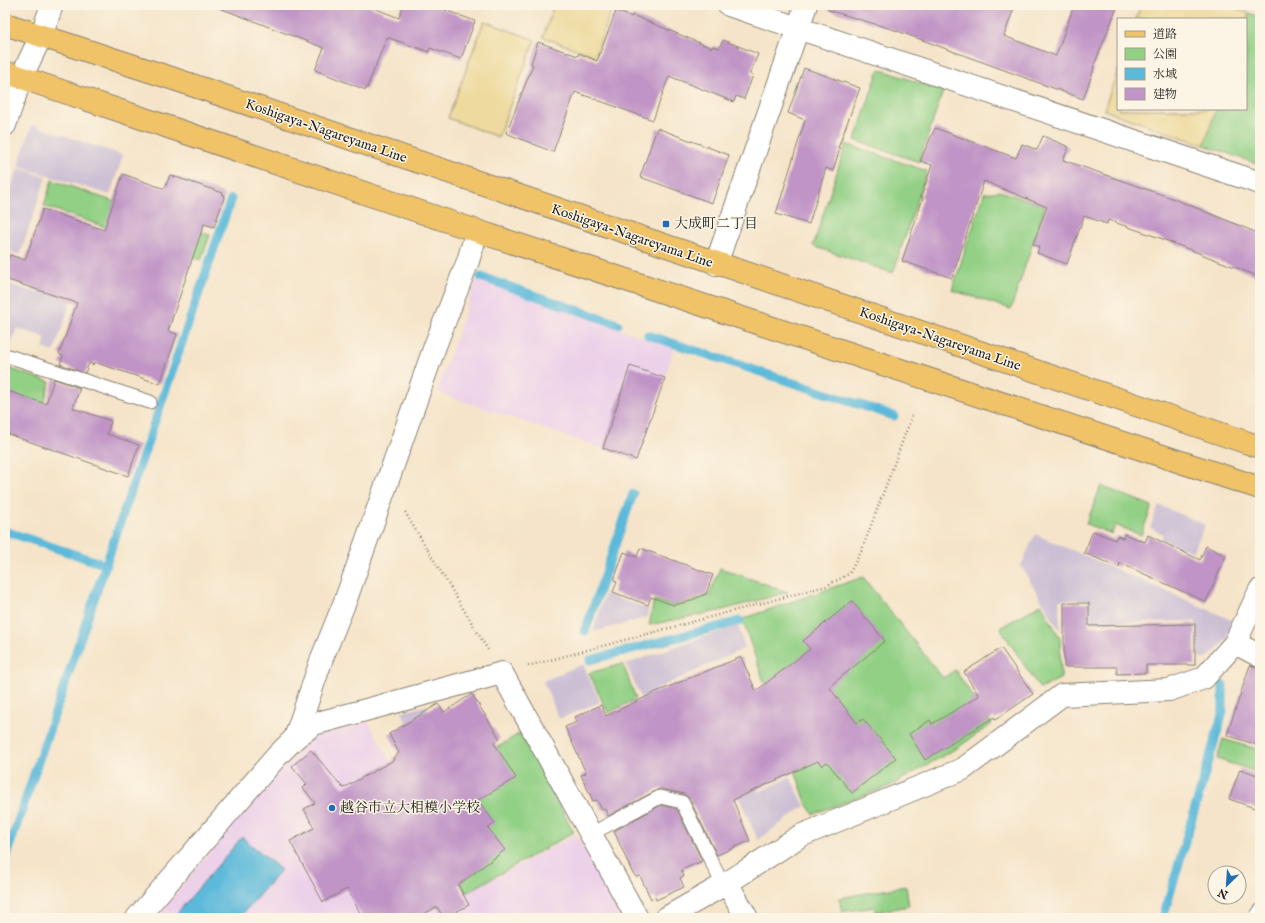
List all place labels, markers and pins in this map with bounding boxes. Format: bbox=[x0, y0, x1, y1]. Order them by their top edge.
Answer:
place label: 大成町二丁目 bbox=[674, 215, 758, 233]
marker: 大成町二丁目 bbox=[661, 219, 671, 229]
place label: 越谷市立大相模小学校 bbox=[340, 799, 480, 817]
marker: 越谷市立大相模小学校 bbox=[327, 803, 337, 813]

